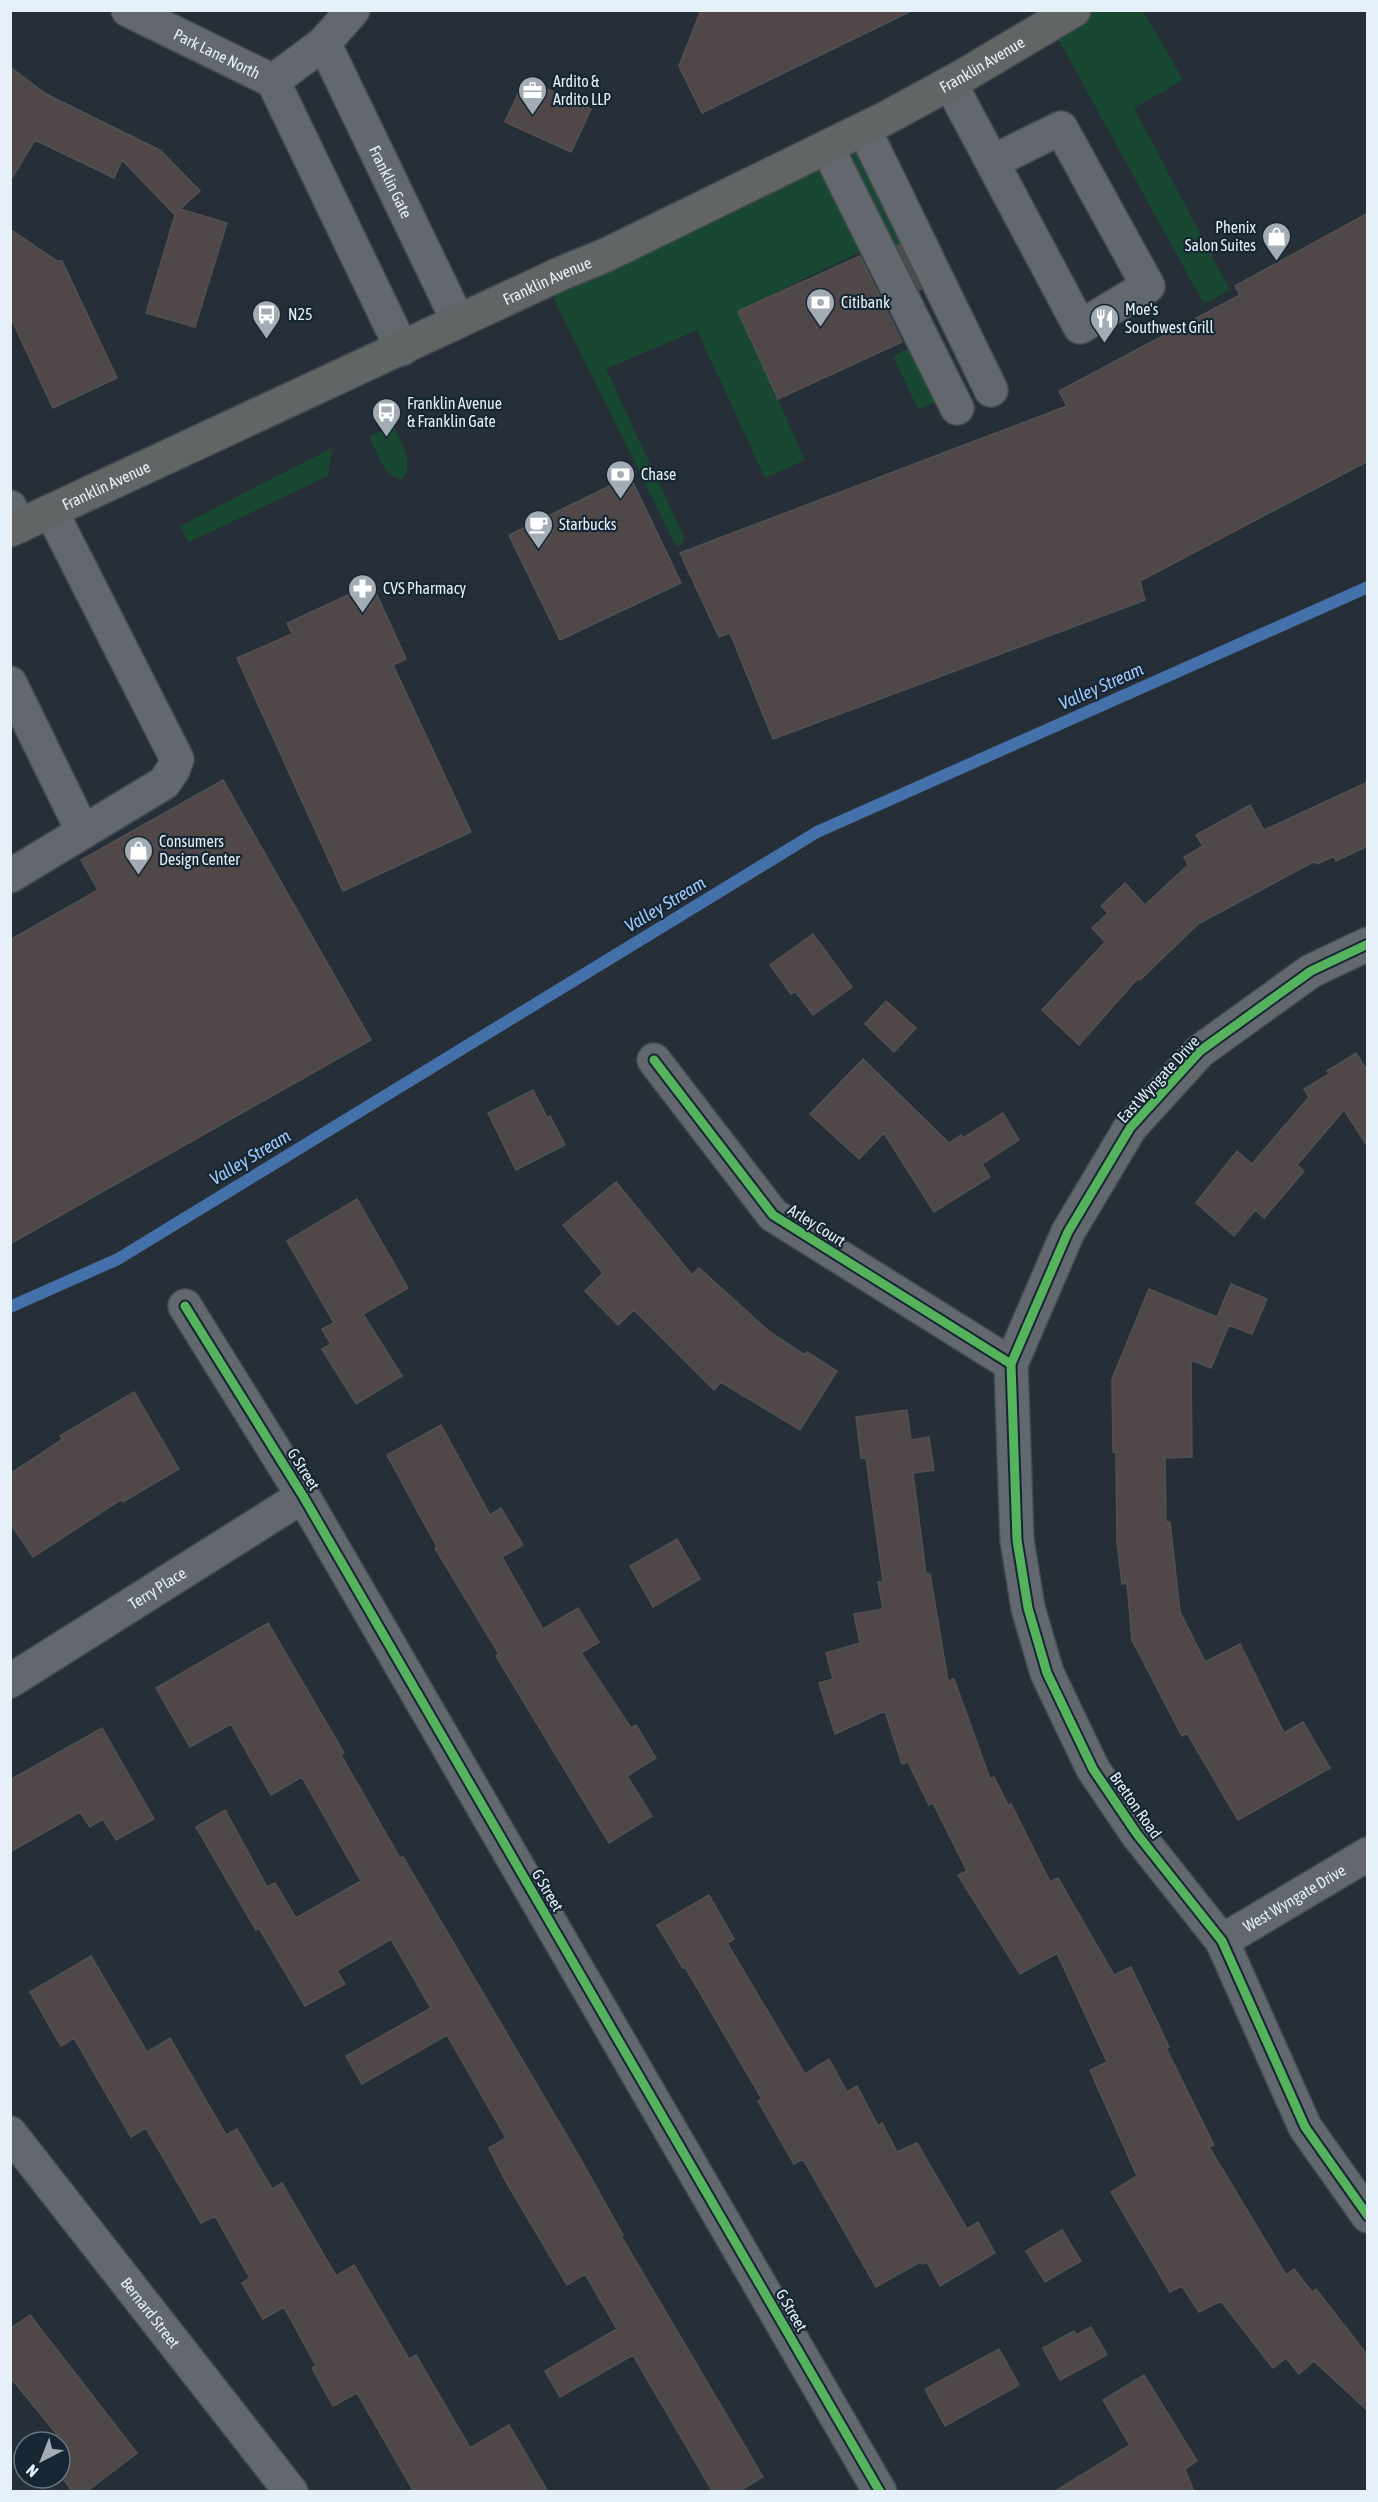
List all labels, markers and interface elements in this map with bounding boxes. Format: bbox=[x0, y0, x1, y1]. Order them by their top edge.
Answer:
street label: Park Lane North bbox=[171, 25, 263, 82]
street label: Franklin Avenue bbox=[936, 33, 1027, 96]
place label: Ardito & Ardito LLP bbox=[553, 72, 611, 108]
office icon: Ardito & Ardito LLP bbox=[516, 74, 548, 116]
street label: Franklin Gate bbox=[366, 143, 416, 221]
place label: Phenix Salon Suites bbox=[1185, 218, 1257, 254]
shop icon: Phenix Salon Suites bbox=[1261, 220, 1293, 262]
street label: Franklin Avenue bbox=[500, 253, 594, 308]
bank icon: Citibank bbox=[804, 286, 836, 328]
place label: Citibank bbox=[841, 293, 890, 311]
bus stop icon: N25 bbox=[251, 298, 283, 340]
place label: Moe's Southwest Grill bbox=[1125, 300, 1215, 336]
restaurant icon: Moe's Southwest Grill bbox=[1088, 302, 1120, 344]
place label: N25 bbox=[288, 305, 312, 323]
place label: Franklin Avenue & Franklin Gate bbox=[407, 394, 502, 430]
bus stop icon: Franklin Avenue & Franklin Gate bbox=[370, 396, 402, 438]
street label: Franklin Avenue bbox=[59, 457, 153, 513]
bank icon: Chase bbox=[604, 458, 636, 500]
place label: Chase bbox=[641, 465, 676, 483]
cafe icon: Starbucks bbox=[522, 508, 554, 550]
place label: Starbucks bbox=[559, 515, 617, 533]
pharmacy icon: CVS Pharmacy bbox=[346, 572, 378, 614]
place label: CVS Pharmacy bbox=[383, 579, 467, 598]
water label: Valley Stream bbox=[1055, 658, 1147, 714]
place label: Consumers Design Center bbox=[159, 832, 240, 869]
shop icon: Consumers Design Center bbox=[122, 834, 154, 876]
water label: Valley Stream bbox=[621, 872, 709, 936]
street label: East Wyngate Drive bbox=[1113, 1032, 1203, 1127]
water label: Valley Stream bbox=[206, 1125, 294, 1189]
street label: Arley Court bbox=[784, 1200, 849, 1251]
street label: G Street bbox=[284, 1445, 324, 1494]
street label: Terry Place bbox=[125, 1563, 189, 1613]
street label: Bretton Road bbox=[1107, 1768, 1165, 1842]
street label: West Wyngate Drive bbox=[1240, 1861, 1349, 1935]
street label: G Street bbox=[529, 1866, 567, 1915]
street label: Bernard Street bbox=[117, 2274, 184, 2352]
street label: G Street bbox=[773, 2286, 811, 2335]
north arrow bbox=[12, 2430, 72, 2490]
text: N bbox=[22, 2461, 41, 2481]

